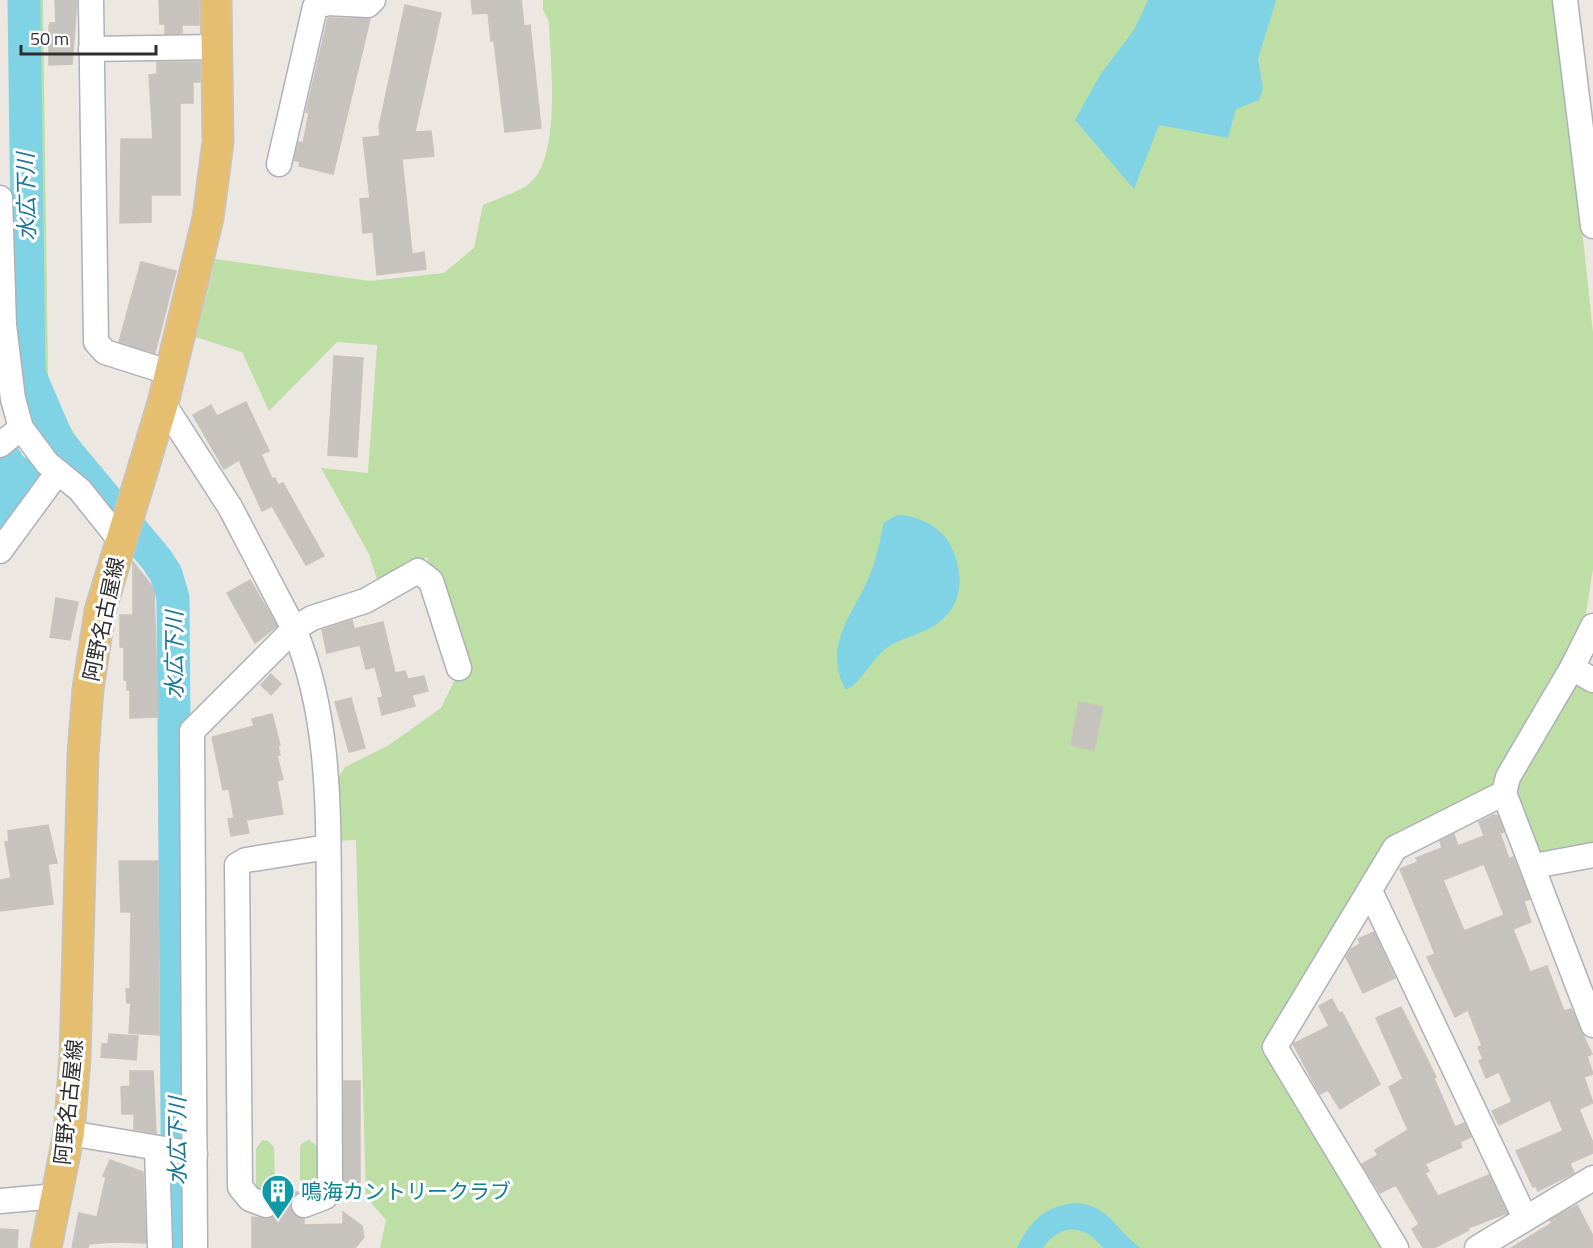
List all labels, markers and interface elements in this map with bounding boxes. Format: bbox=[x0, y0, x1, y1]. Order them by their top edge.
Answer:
scale bar bbox=[21, 18, 156, 56]
text: 50 m bbox=[30, 25, 69, 52]
water label: 水広下川 bbox=[8, 151, 44, 241]
street label: 阿野名古屋線 bbox=[74, 554, 132, 684]
water label: 水広下川 bbox=[157, 609, 191, 699]
street label: 阿野名古屋線 bbox=[46, 1038, 90, 1166]
water label: 水広下川 bbox=[160, 1095, 194, 1185]
building icon: 鳴海カントリークラブ bbox=[260, 1173, 296, 1220]
place label: 鳴海カントリークラブ bbox=[301, 1175, 511, 1207]

